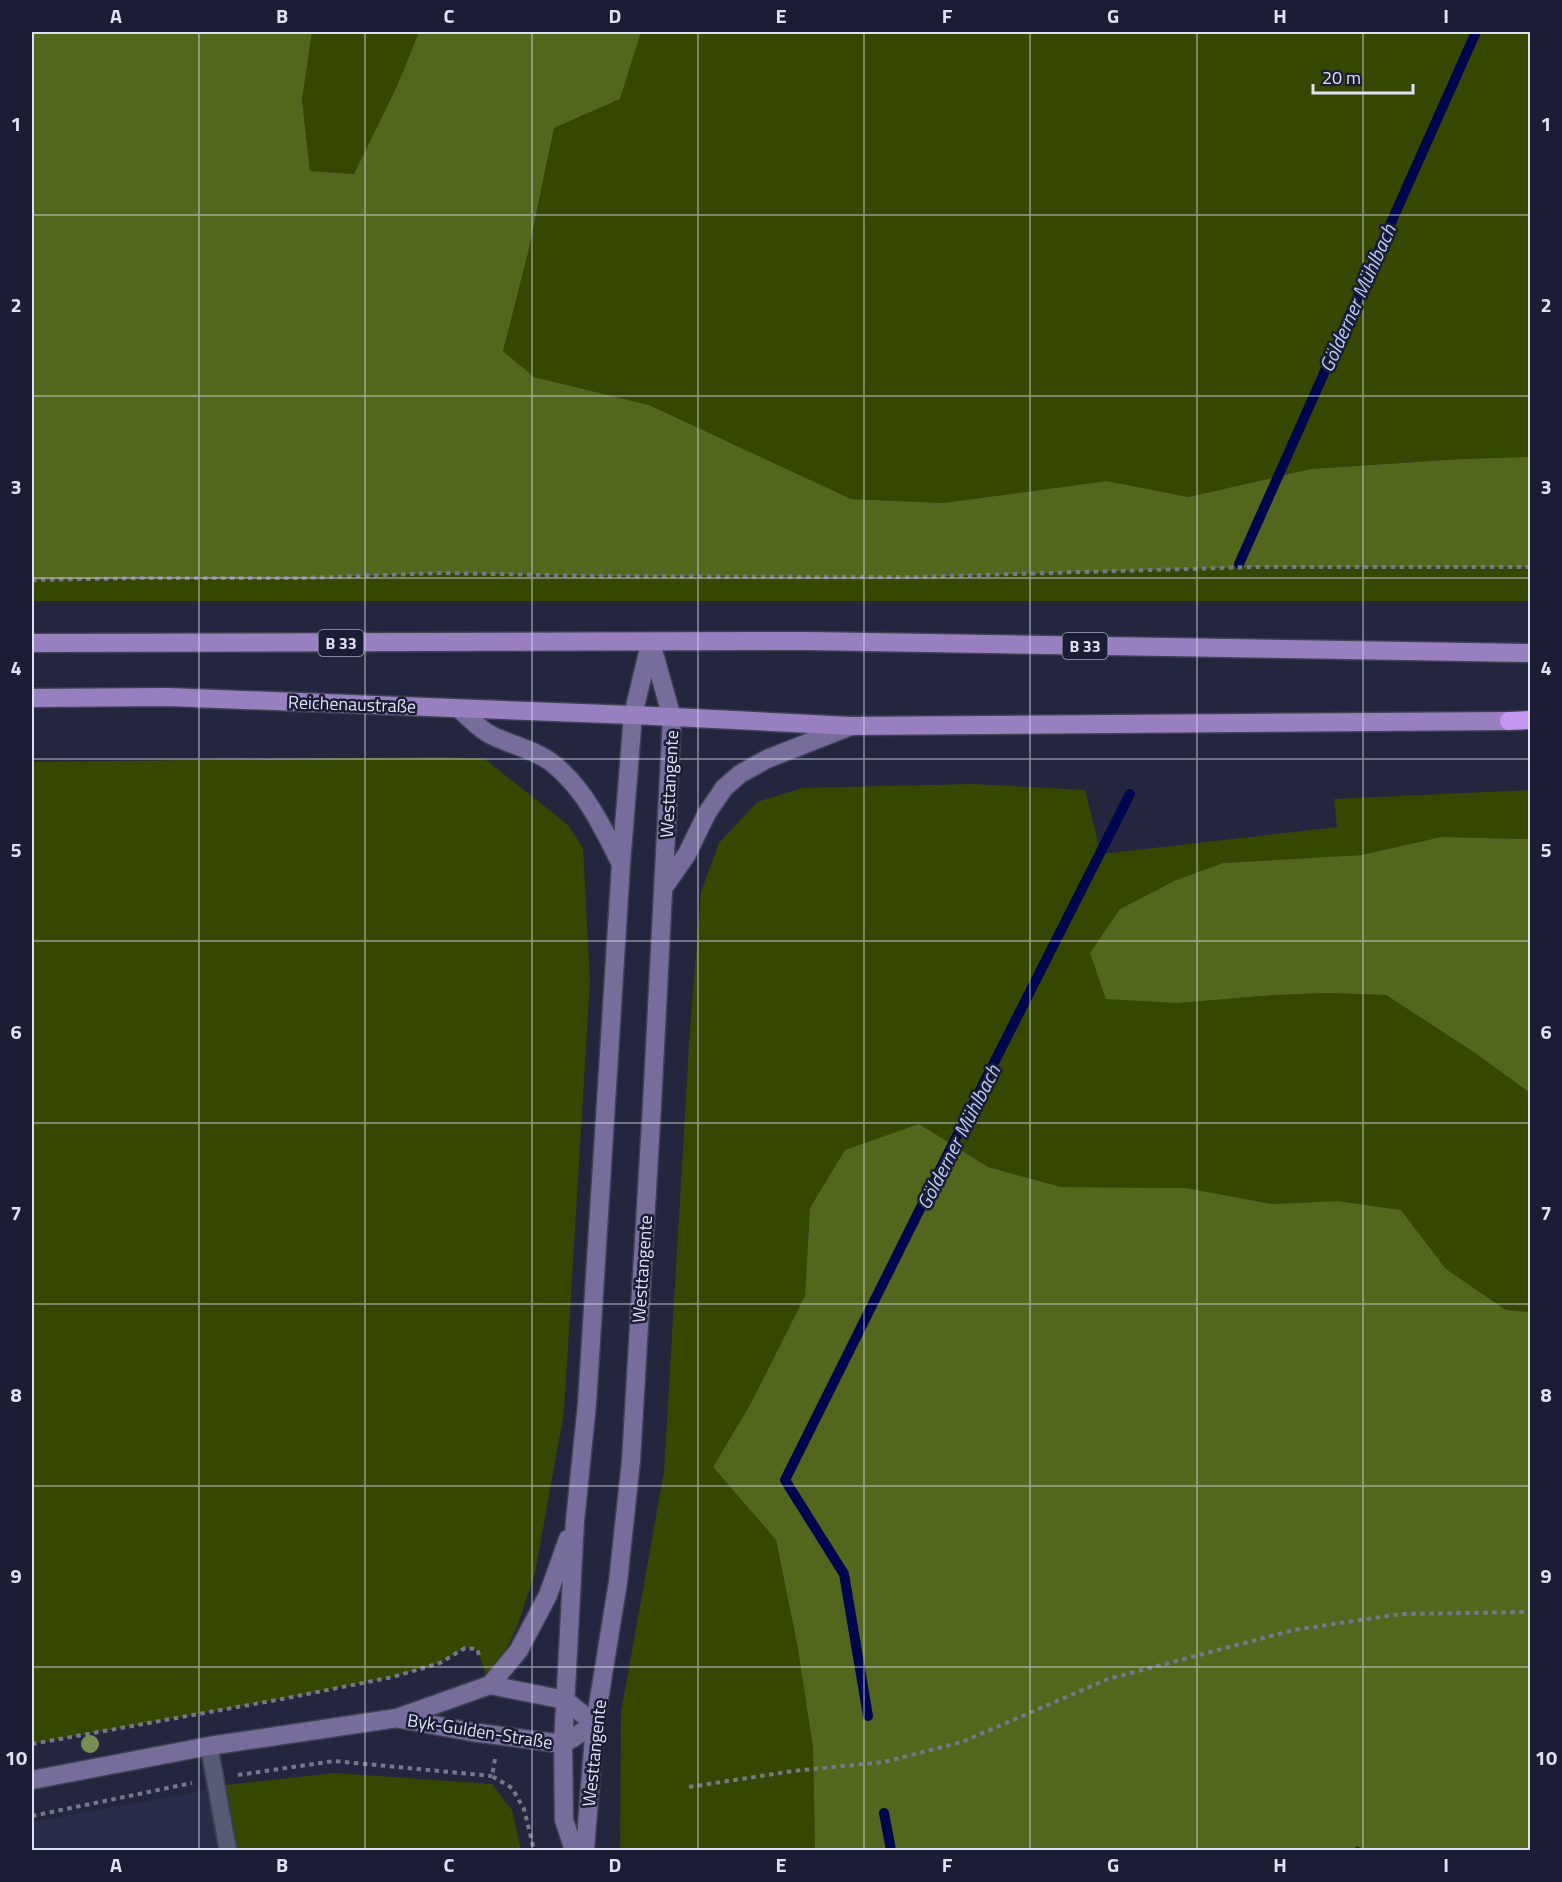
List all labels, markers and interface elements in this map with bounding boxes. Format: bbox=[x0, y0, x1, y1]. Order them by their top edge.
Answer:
text: A bbox=[110, 0, 122, 31]
text: B bbox=[276, 0, 288, 31]
text: C bbox=[444, 0, 455, 31]
text: D bbox=[609, 0, 621, 31]
text: E bbox=[775, 0, 787, 31]
text: F bbox=[942, 0, 953, 31]
text: G bbox=[1107, 0, 1119, 31]
text: H bbox=[1273, 0, 1287, 31]
text: I bbox=[1443, 0, 1449, 31]
scale bar bbox=[1313, 57, 1414, 95]
text: 20 m bbox=[1322, 64, 1361, 91]
text: 1 bbox=[10, 108, 22, 139]
text: 1 bbox=[1540, 108, 1552, 139]
water label: Gölderner Mühlbach bbox=[1311, 218, 1404, 377]
text: 2 bbox=[10, 289, 22, 320]
text: 2 bbox=[1540, 289, 1552, 320]
text: 3 bbox=[10, 471, 22, 502]
text: 3 bbox=[1540, 471, 1552, 502]
road number: B 33 bbox=[318, 630, 364, 656]
road number: B 33 bbox=[1062, 633, 1108, 659]
text: 4 bbox=[10, 652, 22, 683]
text: 4 bbox=[1540, 652, 1552, 683]
street label: Reichenaustraße bbox=[287, 688, 417, 720]
street label: Westtangente bbox=[653, 730, 685, 838]
text: 5 bbox=[10, 834, 22, 865]
text: 5 bbox=[1540, 834, 1552, 865]
text: 6 bbox=[10, 1016, 22, 1047]
text: 6 bbox=[1540, 1016, 1552, 1047]
water label: Gölderner Mühlbach bbox=[908, 1058, 1008, 1215]
text: 7 bbox=[10, 1197, 22, 1228]
text: 7 bbox=[1540, 1197, 1552, 1228]
street label: Westtangente bbox=[625, 1214, 659, 1324]
text: 8 bbox=[10, 1379, 22, 1410]
text: 8 bbox=[1540, 1379, 1552, 1410]
text: 9 bbox=[10, 1560, 22, 1591]
text: 9 bbox=[1540, 1560, 1552, 1591]
street label: Westtangente bbox=[575, 1698, 613, 1808]
street label: Byk-Gulden-Straße bbox=[405, 1706, 555, 1756]
text: 10 bbox=[5, 1742, 27, 1773]
text: 10 bbox=[1535, 1742, 1557, 1773]
text: A bbox=[110, 1849, 122, 1880]
text: B bbox=[276, 1849, 288, 1880]
text: C bbox=[444, 1849, 455, 1880]
text: D bbox=[609, 1849, 621, 1880]
text: E bbox=[775, 1849, 787, 1880]
text: F bbox=[942, 1849, 953, 1880]
text: G bbox=[1107, 1849, 1119, 1880]
text: H bbox=[1273, 1849, 1287, 1880]
text: I bbox=[1443, 1849, 1449, 1880]

